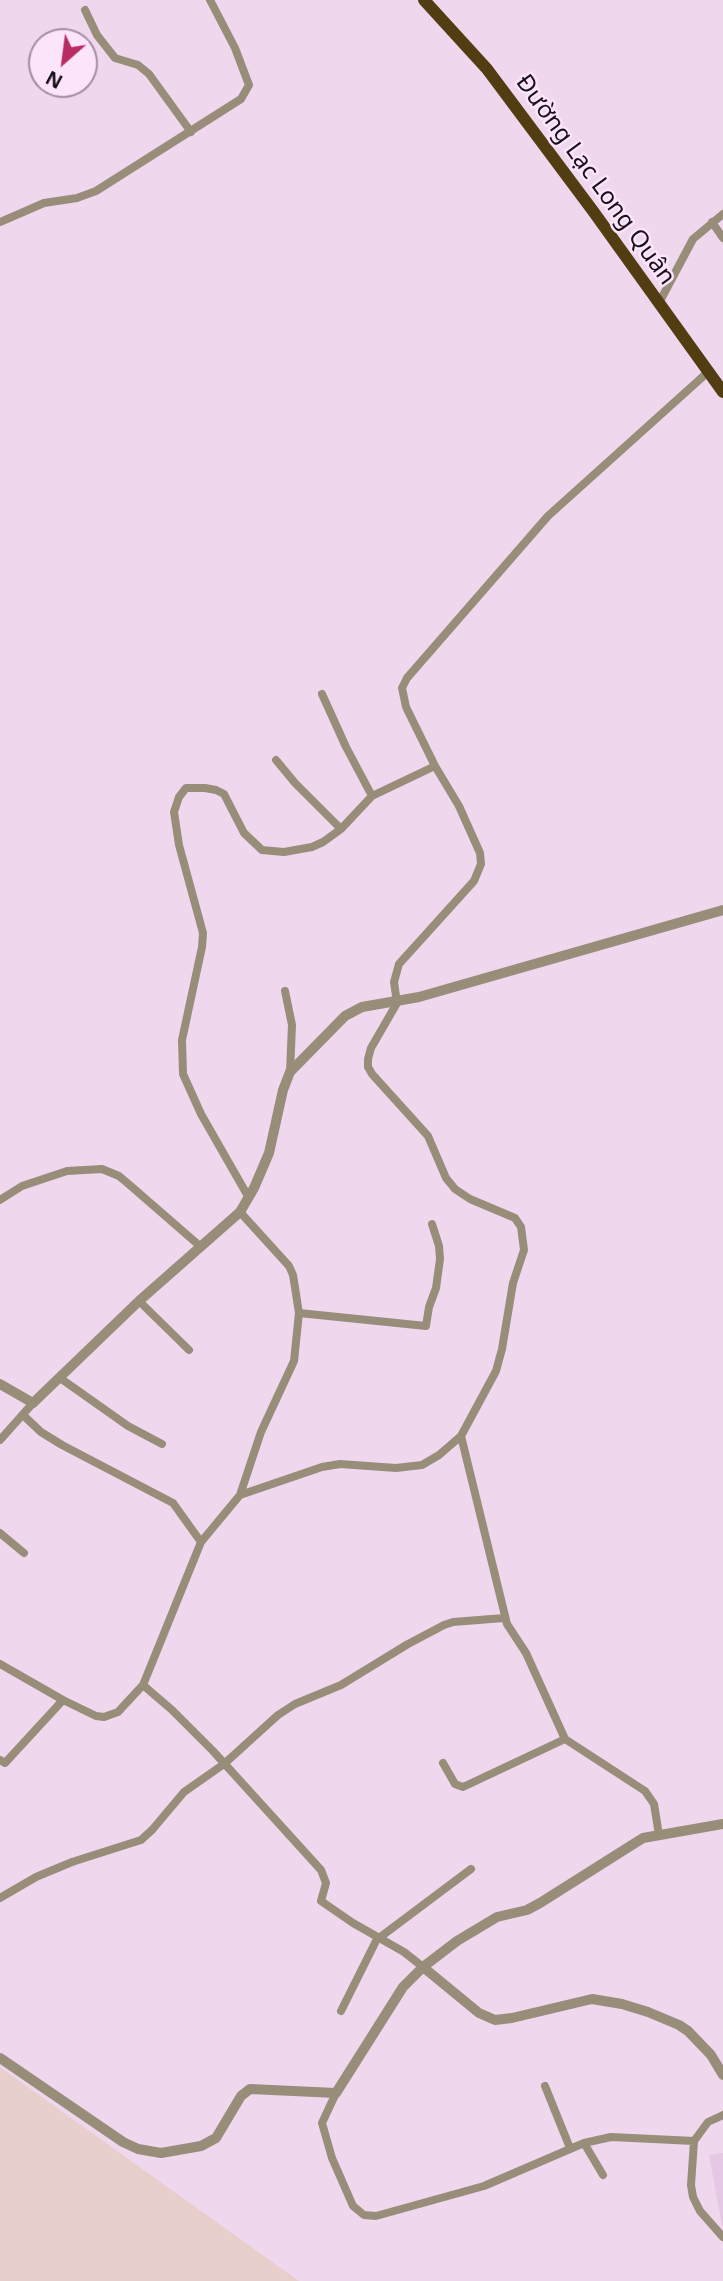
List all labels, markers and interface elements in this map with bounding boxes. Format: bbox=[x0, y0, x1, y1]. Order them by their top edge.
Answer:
north arrow bbox=[28, 28, 98, 98]
text: N bbox=[41, 65, 67, 95]
street label: Đường Lạc Long Quân bbox=[509, 69, 681, 291]

